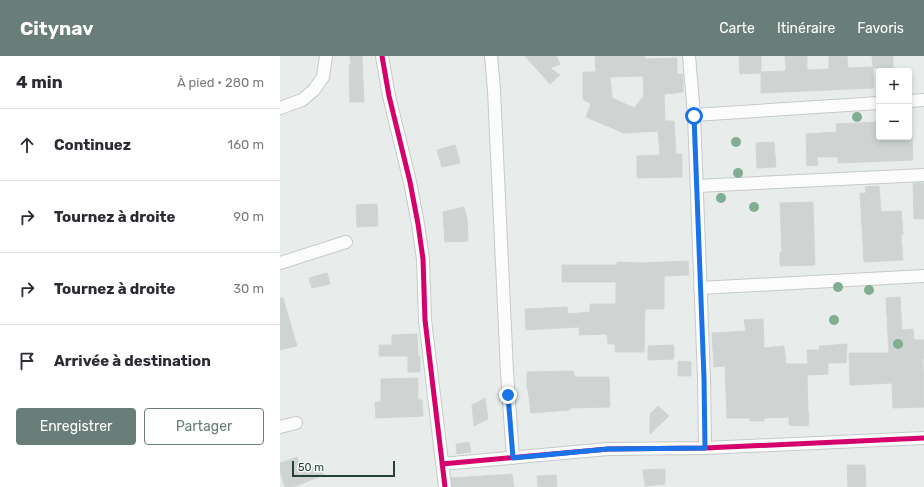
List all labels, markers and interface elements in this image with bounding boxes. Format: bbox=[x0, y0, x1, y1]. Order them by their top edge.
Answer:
text: Citynav bbox=[20, 17, 93, 40]
text: Carte bbox=[719, 20, 755, 37]
text: Itinéraire bbox=[777, 20, 835, 37]
text: Favoris bbox=[857, 20, 904, 37]
map controls bbox=[876, 68, 912, 140]
button: + bbox=[876, 68, 912, 104]
text: 4 min bbox=[16, 72, 63, 92]
text: À pied · 280 m bbox=[177, 75, 264, 90]
button: − bbox=[876, 104, 912, 140]
route start bbox=[685, 107, 703, 125]
icon: ahead bbox=[16, 134, 38, 156]
text: Continuez bbox=[54, 136, 131, 154]
text: 160 m bbox=[228, 137, 264, 152]
icon: right bbox=[16, 206, 38, 228]
text: Tournez à droite bbox=[54, 208, 175, 226]
text: 90 m bbox=[233, 209, 264, 224]
icon: right bbox=[16, 278, 38, 300]
text: Tournez à droite bbox=[54, 280, 175, 298]
text: 30 m bbox=[233, 281, 264, 296]
icon: arrive bbox=[16, 350, 38, 372]
text: Arrivée à destination bbox=[54, 352, 211, 370]
route end bbox=[499, 386, 517, 404]
button: Enregistrer bbox=[16, 408, 136, 445]
button: Partager bbox=[144, 408, 264, 445]
scale bar bbox=[292, 459, 395, 478]
text: 50 m bbox=[298, 461, 324, 474]

